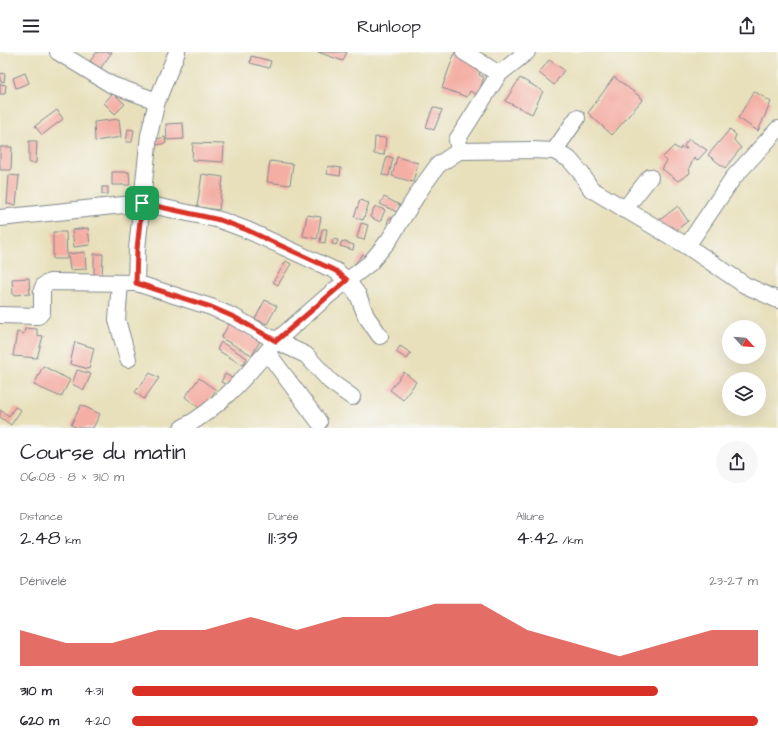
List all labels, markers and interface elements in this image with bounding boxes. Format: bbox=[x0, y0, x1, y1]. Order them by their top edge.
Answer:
text: Runloop bbox=[357, 14, 421, 39]
icon: menu bbox=[20, 15, 42, 37]
icon: share bbox=[736, 15, 758, 37]
pin bbox=[125, 186, 159, 220]
icon: arrive bbox=[131, 192, 153, 214]
north arrow bbox=[722, 320, 766, 364]
map controls bbox=[722, 320, 766, 416]
button: layers bbox=[722, 372, 766, 416]
text: Course du matin bbox=[20, 437, 186, 468]
button: share bbox=[716, 441, 758, 483]
text: 06:08 · 8 × 310 m bbox=[20, 468, 124, 486]
text: Distance bbox=[20, 509, 63, 524]
text: Durée bbox=[268, 509, 299, 524]
text: Allure bbox=[516, 509, 544, 524]
text: 2.48 bbox=[20, 524, 61, 552]
text: 11:39 bbox=[268, 524, 298, 552]
text: 4:42 bbox=[516, 524, 558, 552]
text: km bbox=[61, 533, 81, 548]
text: /km bbox=[558, 533, 583, 548]
text: Dénivelé bbox=[20, 572, 67, 590]
text: 23–27 m bbox=[709, 572, 758, 590]
text: 310 m bbox=[20, 682, 52, 700]
text: 4:31 bbox=[84, 682, 103, 700]
text: 620 m bbox=[20, 712, 59, 730]
text: 4:20 bbox=[84, 712, 111, 730]

